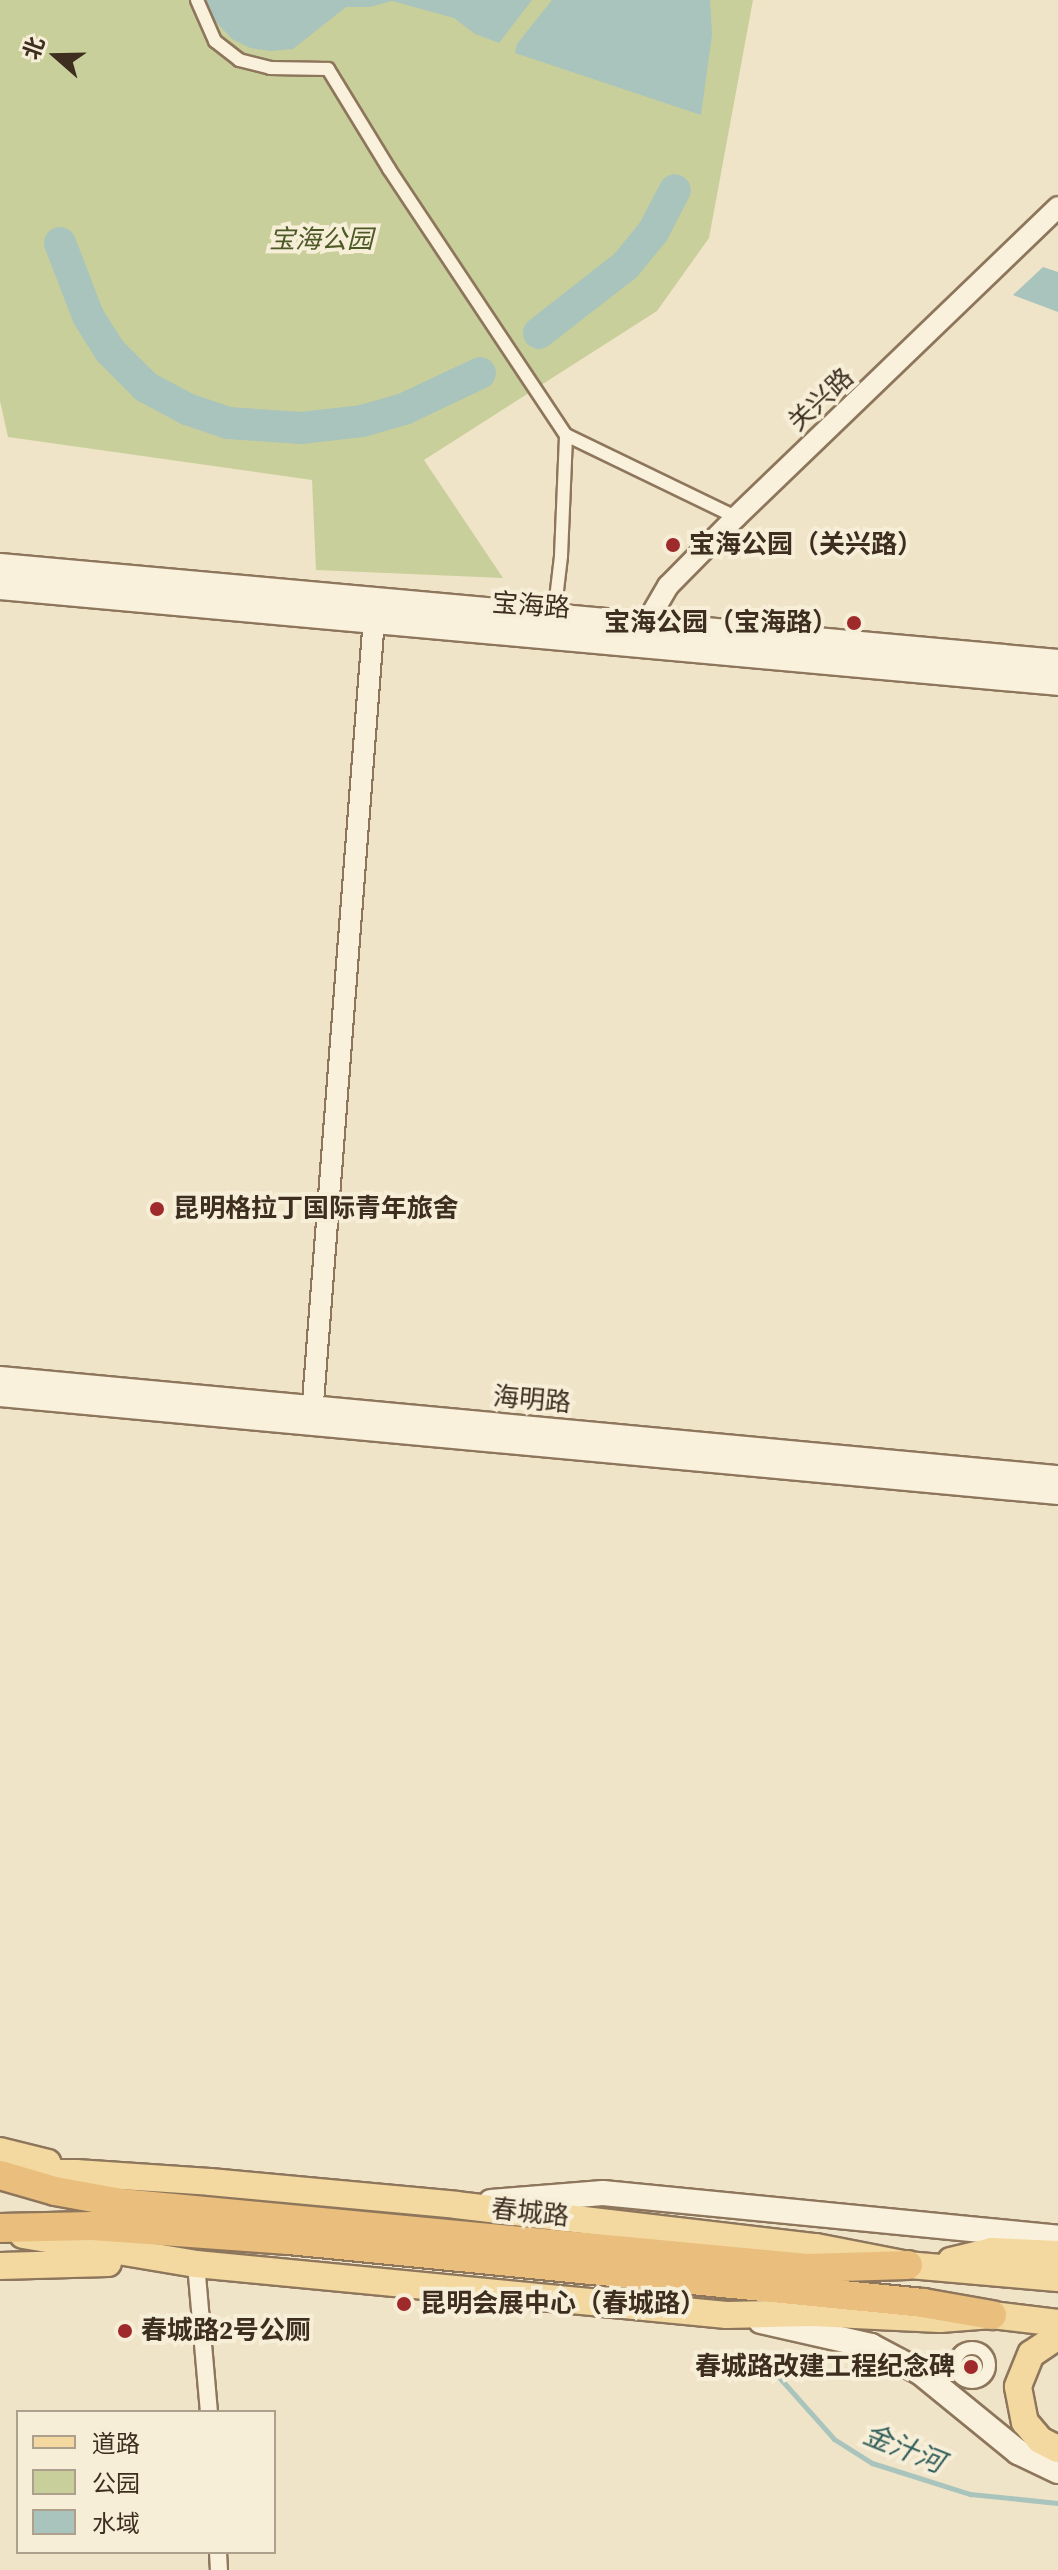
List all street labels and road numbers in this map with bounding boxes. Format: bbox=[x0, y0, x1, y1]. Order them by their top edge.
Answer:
street label: 关兴路 bbox=[782, 362, 860, 438]
street label: 宝海路 bbox=[491, 588, 571, 624]
street label: 海明路 bbox=[492, 1381, 572, 1419]
street label: 春城路 bbox=[490, 2193, 570, 2233]

